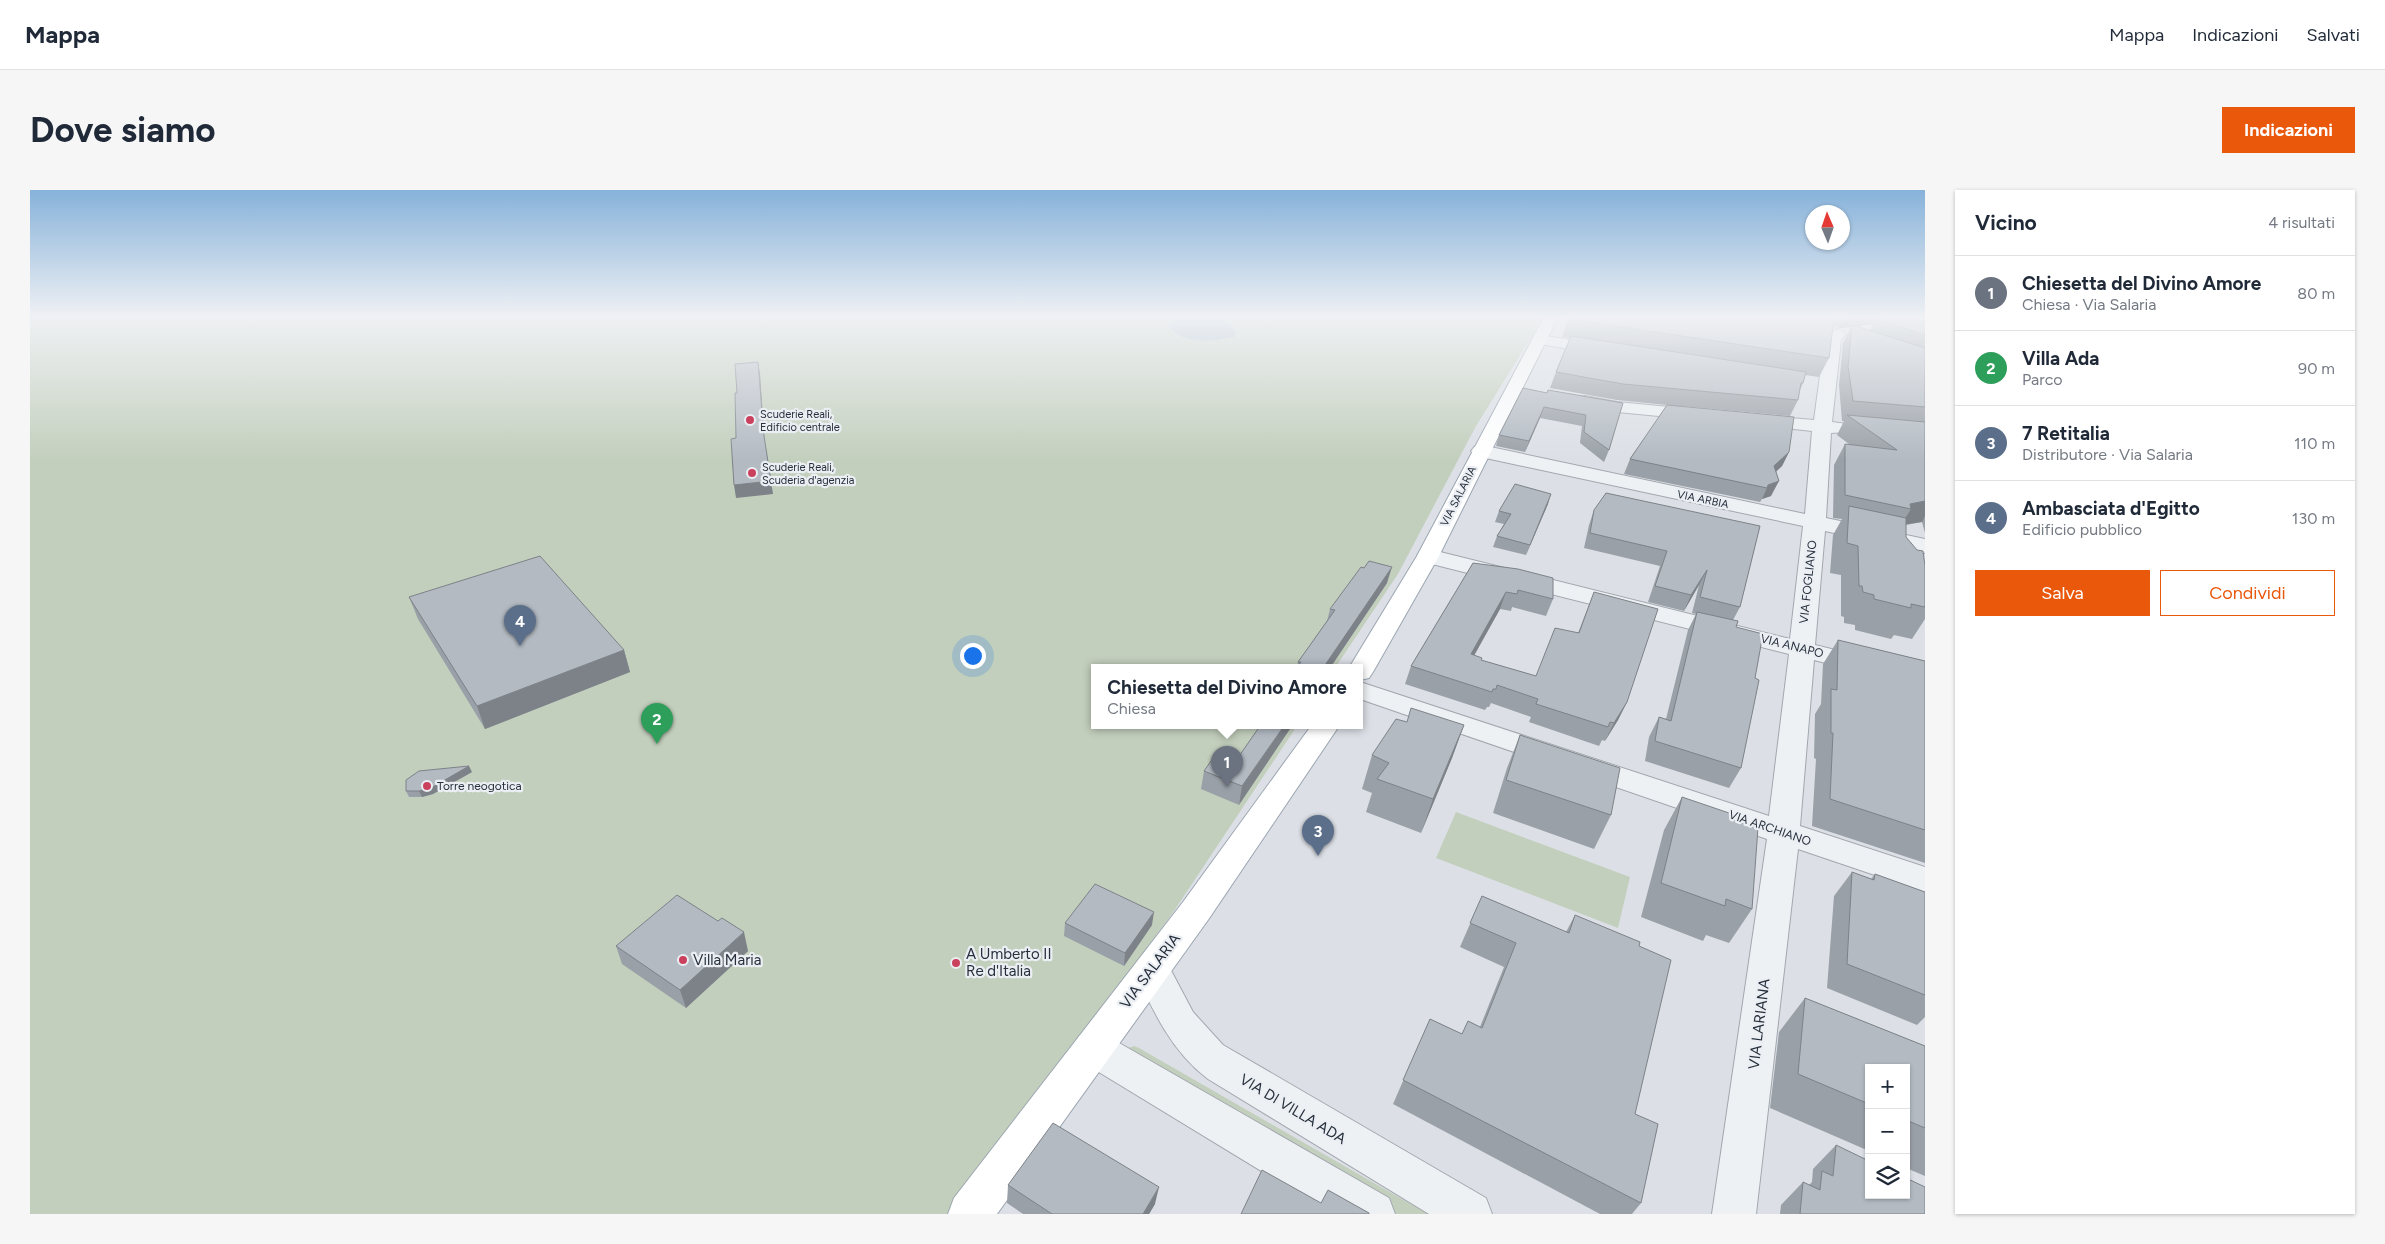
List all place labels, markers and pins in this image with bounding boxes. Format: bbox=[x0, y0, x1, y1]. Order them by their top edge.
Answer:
place label: Scuderie Reali, Edificio centrale bbox=[760, 408, 840, 434]
marker: Scuderie Reali, Edificio centrale bbox=[744, 414, 756, 426]
place label: Scuderie Reali, Scuderia d'agenzia bbox=[762, 461, 854, 487]
marker: Scuderie Reali, Scuderia d'agenzia bbox=[746, 467, 758, 479]
pin: 4 bbox=[504, 605, 536, 646]
pin: 2 bbox=[641, 703, 673, 744]
pin: 1 bbox=[1211, 746, 1243, 787]
place label: Torre neogotica bbox=[437, 779, 522, 793]
marker: Torre neogotica bbox=[421, 780, 433, 792]
pin: 3 bbox=[1302, 815, 1334, 856]
place label: A Umberto II Re d'Italia bbox=[966, 945, 1051, 980]
place label: Villa Maria bbox=[693, 951, 761, 969]
marker: Villa Maria bbox=[677, 954, 689, 966]
marker: A Umberto II Re d'Italia bbox=[950, 957, 962, 969]

